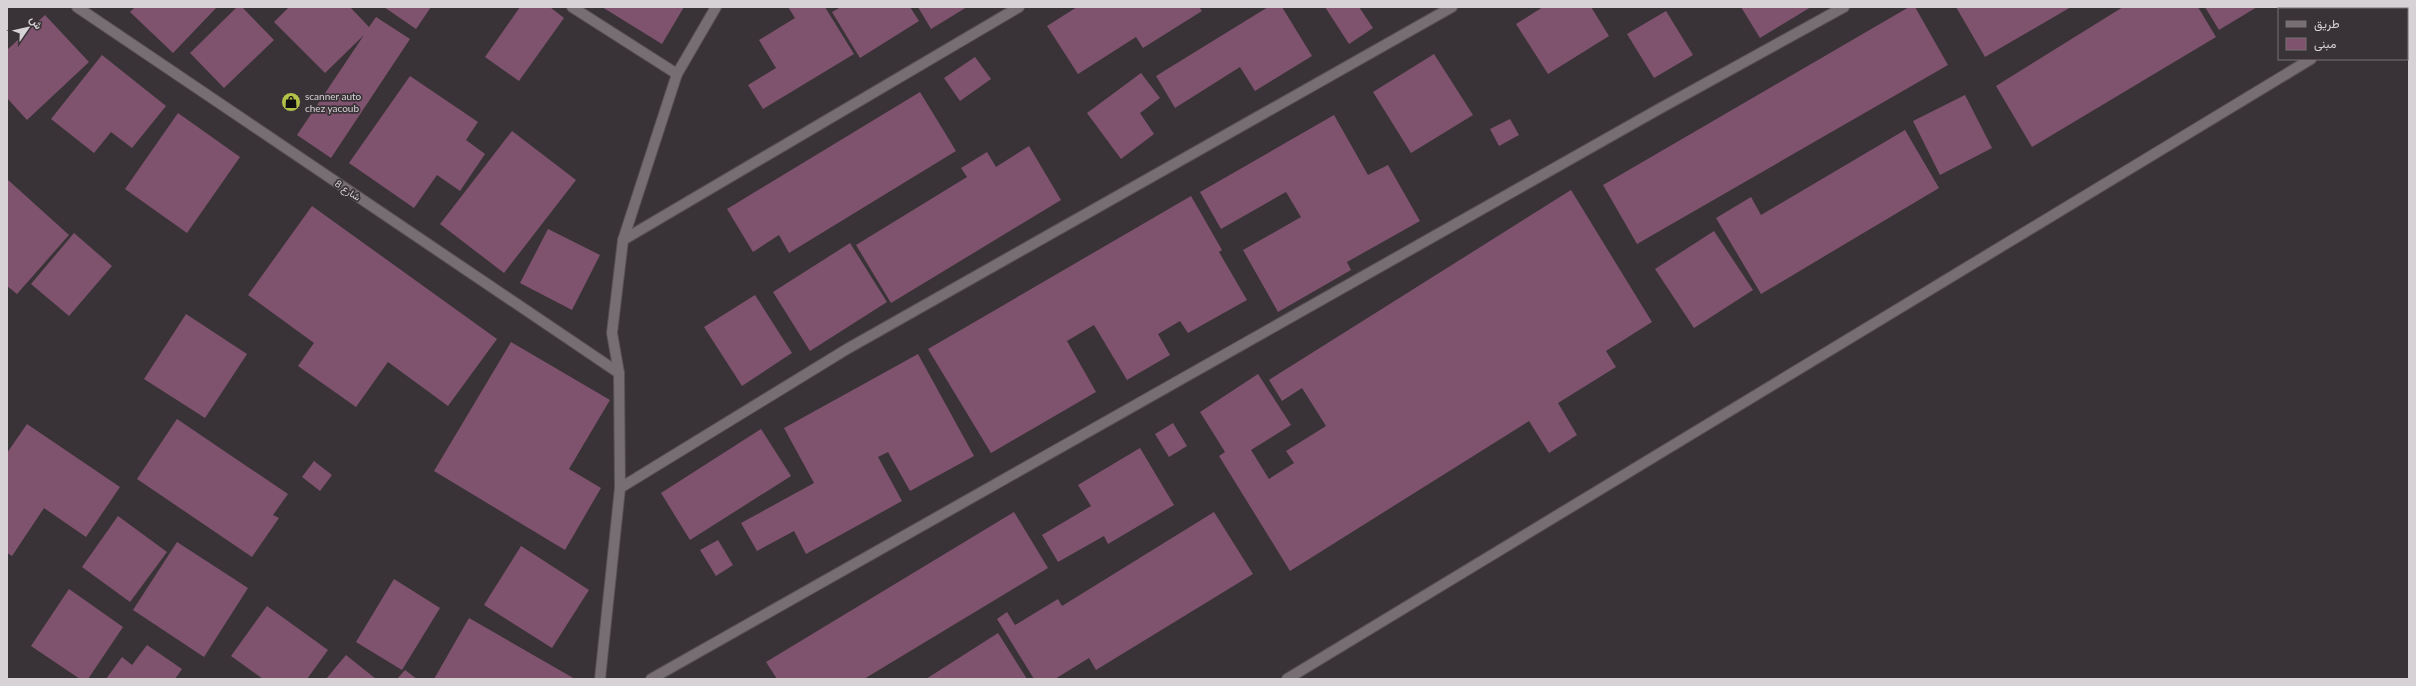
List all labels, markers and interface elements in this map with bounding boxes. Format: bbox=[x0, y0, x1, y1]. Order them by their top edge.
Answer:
north arrow bbox=[8, 8, 48, 48]
legend bbox=[2278, 8, 2408, 60]
text: ش bbox=[27, 13, 46, 32]
text: طريق bbox=[2314, 16, 2340, 32]
text: مبنى bbox=[2314, 36, 2336, 52]
place label: scanner auto chez yacoub bbox=[305, 90, 362, 114]
shop icon: scanner auto chez yacoub bbox=[280, 91, 302, 113]
street label: شارع 8 bbox=[332, 177, 363, 204]

